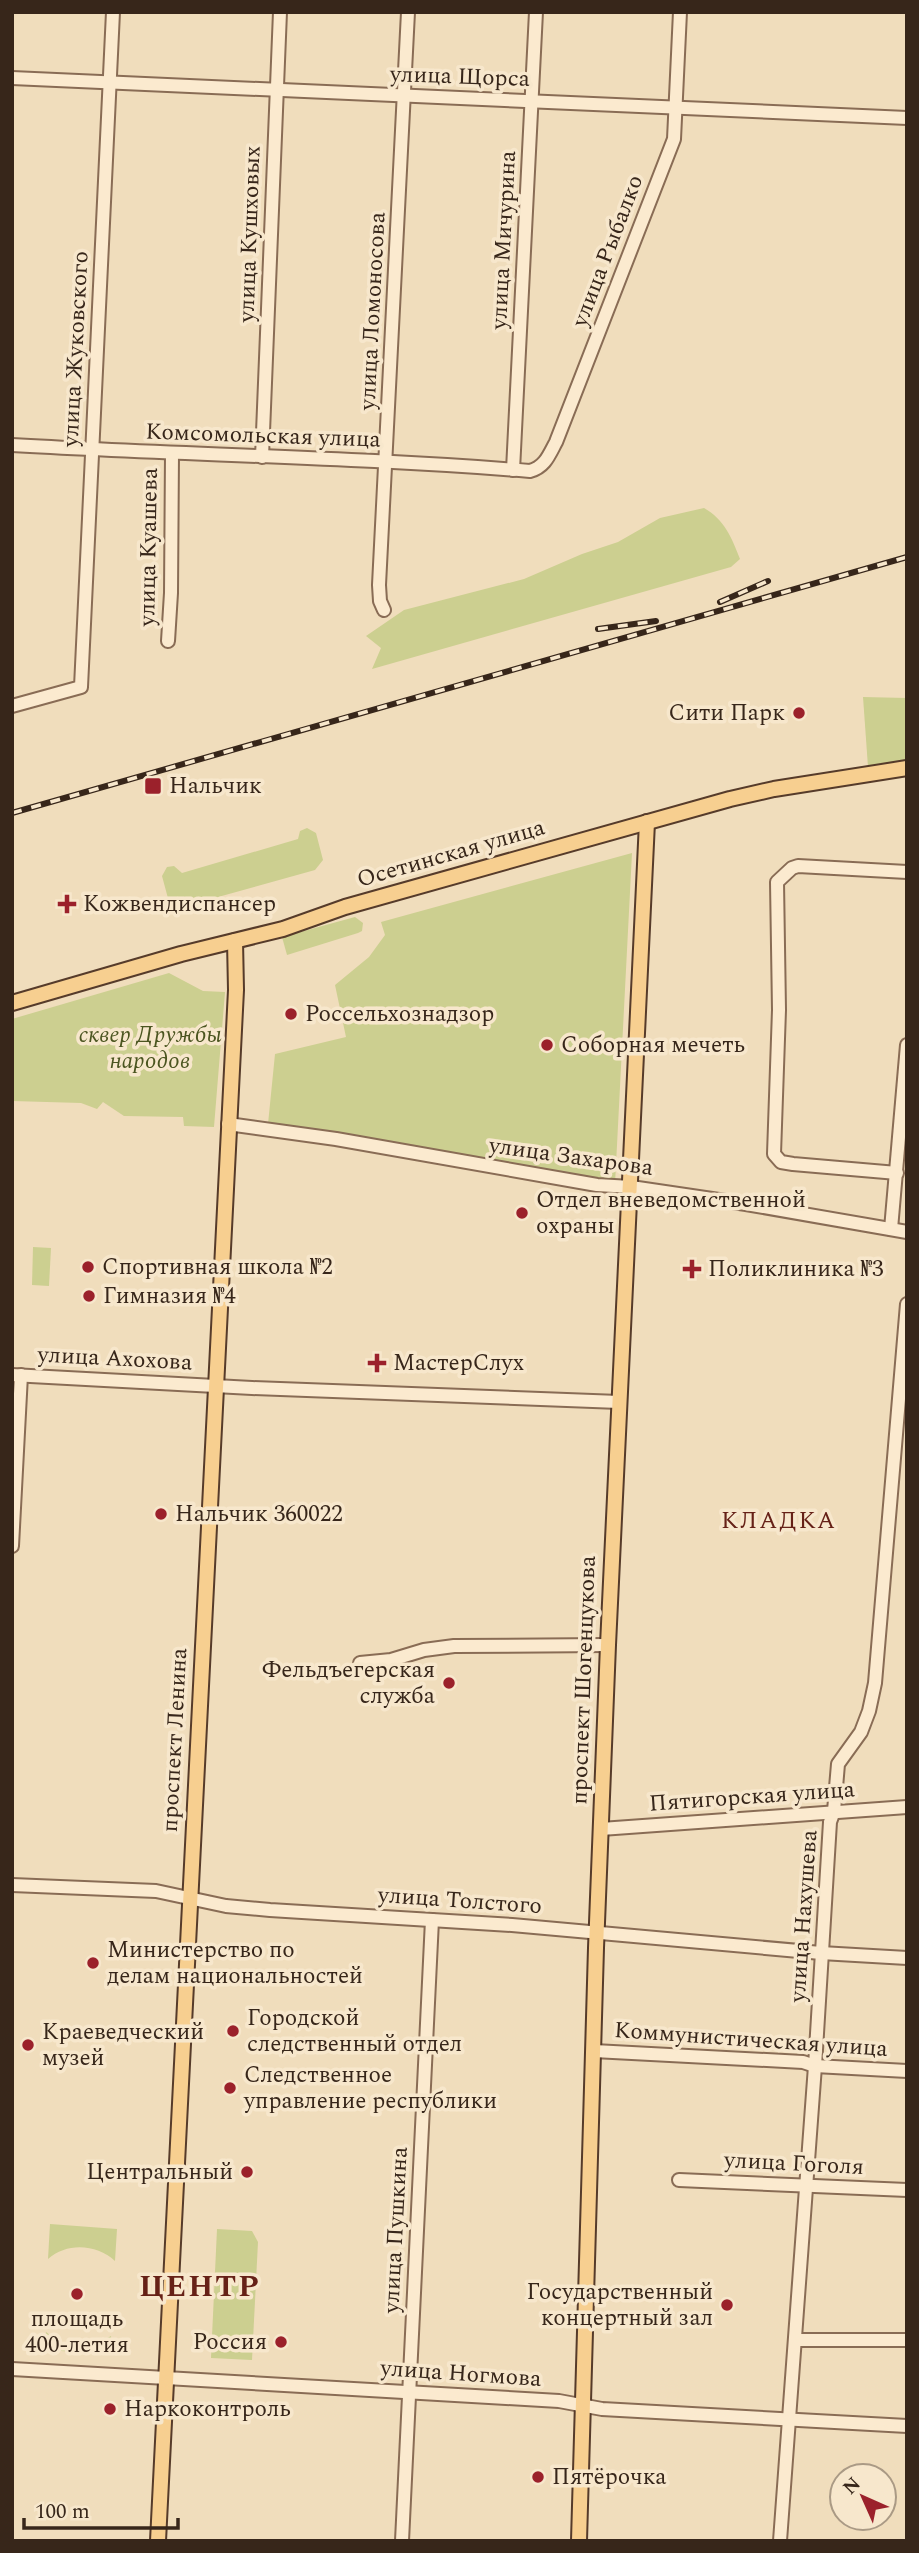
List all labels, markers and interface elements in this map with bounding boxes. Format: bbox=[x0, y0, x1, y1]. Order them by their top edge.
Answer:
street label: улица Щорса bbox=[388, 57, 531, 97]
street label: улица Кушховых bbox=[229, 145, 271, 324]
street label: улица Мичурина bbox=[482, 150, 526, 331]
street label: улица Рыбалко bbox=[563, 170, 653, 333]
street label: улица Ломоносова bbox=[350, 211, 396, 412]
street label: улица Жуковского bbox=[53, 250, 99, 449]
street label: Комсомольская улица bbox=[145, 414, 381, 458]
street label: улица Куашева bbox=[130, 467, 168, 628]
place label: Сити Парк bbox=[668, 696, 785, 731]
marker: Сити Парк bbox=[791, 705, 807, 721]
place label: Нальчик bbox=[169, 769, 262, 804]
marker: Нальчик bbox=[143, 776, 163, 796]
street label: Осетинская улица bbox=[353, 810, 549, 898]
place label: Кожвендиспансер bbox=[83, 887, 276, 922]
marker: Кожвендиспансер bbox=[57, 894, 77, 914]
place label: Россельхознадзор bbox=[305, 997, 494, 1032]
marker: Россельхознадзор bbox=[283, 1006, 299, 1022]
park label: сквер Дружбы народов bbox=[78, 1018, 222, 1079]
place label: Соборная мечеть bbox=[561, 1028, 745, 1063]
marker: Соборная мечеть bbox=[539, 1037, 555, 1053]
street label: улица Захарова bbox=[486, 1128, 655, 1186]
place label: Отдел вневедомственной охраны bbox=[536, 1183, 806, 1244]
marker: Отдел вневедомственной охраны bbox=[514, 1205, 530, 1221]
place label: Спортивная школа №2 bbox=[102, 1250, 333, 1285]
place label: Поликлиника №3 bbox=[708, 1252, 884, 1287]
marker: Спортивная школа №2 bbox=[80, 1259, 96, 1275]
marker: Поликлиника №3 bbox=[682, 1259, 702, 1279]
place label: Гимназия №4 bbox=[103, 1279, 236, 1314]
marker: Гимназия №4 bbox=[81, 1288, 97, 1304]
street label: улица Ахохова bbox=[36, 1337, 193, 1381]
place label: МастерСлух bbox=[393, 1346, 524, 1381]
marker: МастерСлух bbox=[367, 1353, 387, 1373]
place label: Нальчик 360022 bbox=[175, 1497, 343, 1532]
district label: КЛАДКА bbox=[721, 1503, 837, 1539]
marker: Нальчик 360022 bbox=[153, 1506, 169, 1522]
street label: проспект Шогенцукова bbox=[562, 1555, 606, 1805]
street label: проспект Ленина bbox=[153, 1647, 197, 1833]
place label: Фельдъегерская служба bbox=[262, 1653, 435, 1714]
marker: Фельдъегерская служба bbox=[441, 1675, 457, 1691]
street label: Пятигорская улица bbox=[648, 1772, 856, 1822]
street label: улица Нахушева bbox=[780, 1829, 827, 2004]
street label: улица Толстого bbox=[376, 1878, 543, 1924]
place label: Министерство по делам национальностей bbox=[107, 1933, 363, 1994]
marker: Министерство по делам национальностей bbox=[85, 1955, 101, 1971]
place label: Городской следственный отдел bbox=[247, 2001, 462, 2062]
street label: Коммунистическая улица bbox=[613, 2013, 889, 2067]
place label: Краеведческий музей bbox=[42, 2015, 204, 2076]
marker: Городской следственный отдел bbox=[225, 2023, 241, 2039]
marker: Краеведческий музей bbox=[20, 2037, 36, 2053]
place label: Следственное управление республики bbox=[243, 2058, 497, 2119]
marker: Следственное управление республики bbox=[222, 2080, 238, 2096]
street label: улица Гоголя bbox=[722, 2143, 865, 2185]
street label: улица Пушкина bbox=[374, 2146, 418, 2315]
place label: Центральный bbox=[86, 2155, 233, 2190]
marker: Центральный bbox=[239, 2164, 255, 2180]
district label: ЦЕНТР bbox=[139, 2264, 261, 2310]
place label: Государственный концертный зал bbox=[526, 2275, 713, 2336]
marker: площадь 400-летия bbox=[69, 2286, 85, 2302]
marker: Государственный концертный зал bbox=[719, 2297, 735, 2313]
place label: площадь 400-летия bbox=[25, 2302, 129, 2363]
place label: Россия bbox=[193, 2325, 267, 2360]
marker: Россия bbox=[273, 2334, 289, 2350]
street label: улица Ногмова bbox=[378, 2351, 543, 2397]
place label: Наркоконтроль bbox=[124, 2392, 291, 2427]
marker: Наркоконтроль bbox=[102, 2401, 118, 2417]
place label: Пятёрочка bbox=[552, 2460, 667, 2495]
north arrow bbox=[828, 2462, 898, 2532]
marker: Пятёрочка bbox=[530, 2469, 546, 2485]
text: N bbox=[836, 2470, 868, 2502]
scale bar bbox=[24, 2486, 178, 2530]
text: 100 m bbox=[35, 2496, 90, 2528]

